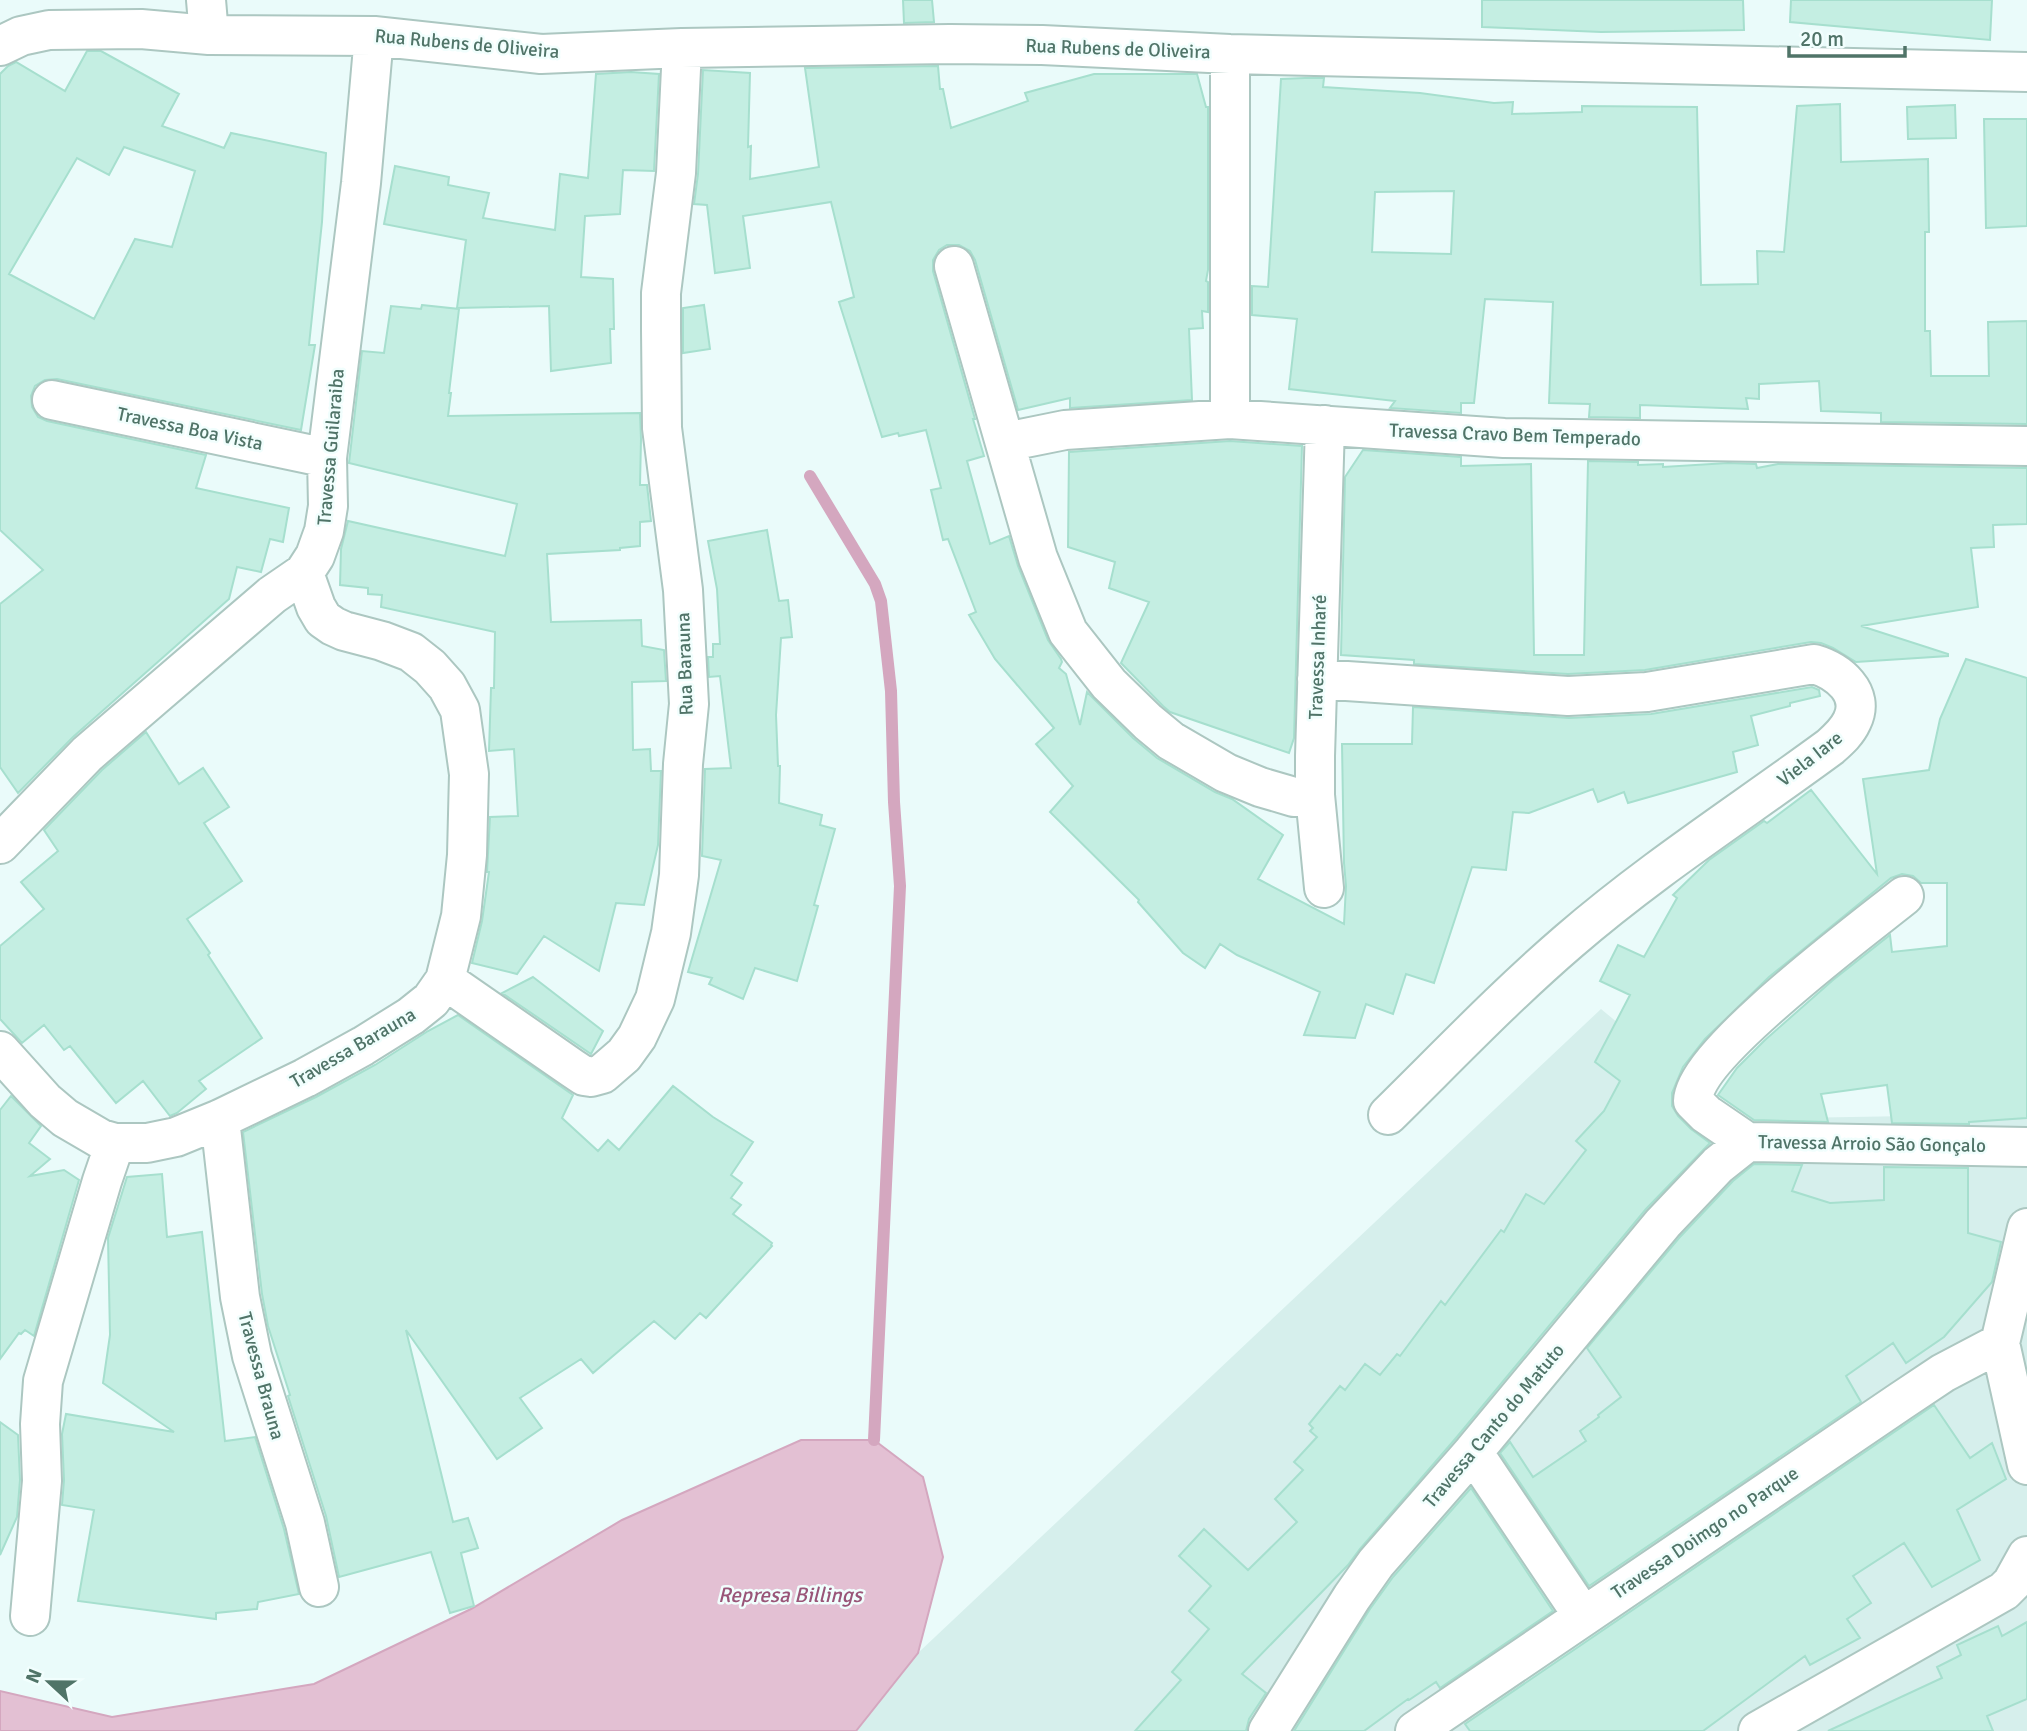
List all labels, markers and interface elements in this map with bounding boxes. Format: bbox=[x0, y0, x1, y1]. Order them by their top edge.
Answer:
scale bar bbox=[1789, 14, 1904, 58]
street label: Rua Rubens de Oliveira bbox=[374, 24, 560, 64]
text: 20 m bbox=[1800, 26, 1844, 52]
street label: Rua Rubens de Oliveira bbox=[1025, 34, 1211, 64]
street label: Travessa Guilaraiba bbox=[312, 368, 350, 526]
street label: Travessa Boa Vista bbox=[115, 402, 265, 456]
street label: Travessa Cravo Bem Temperado bbox=[1389, 419, 1641, 451]
street label: Travessa Inharé bbox=[1304, 594, 1332, 720]
street label: Rua Barauna bbox=[671, 612, 699, 716]
street label: Viela Iare bbox=[1773, 726, 1847, 792]
street label: Travessa Barauna bbox=[286, 1002, 420, 1094]
street label: Travessa Arroio São Gonçalo bbox=[1758, 1130, 1986, 1158]
street label: Travessa Brauna bbox=[232, 1310, 290, 1442]
street label: Travessa Canto do Matuto bbox=[1418, 1339, 1570, 1513]
street label: Travessa Doimgo no Parque bbox=[1607, 1461, 1803, 1605]
water label: Represa Billings bbox=[718, 1582, 864, 1608]
north arrow bbox=[14, 1647, 84, 1717]
text: N bbox=[21, 1665, 48, 1687]

